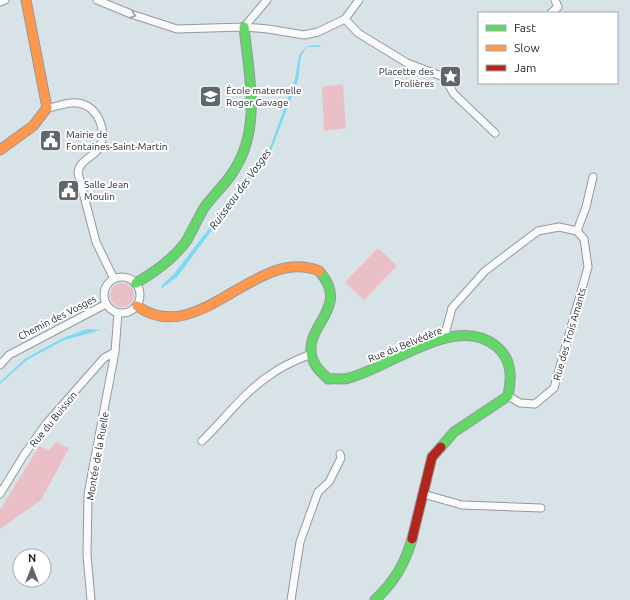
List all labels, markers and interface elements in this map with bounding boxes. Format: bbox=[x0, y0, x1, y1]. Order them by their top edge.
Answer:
one-way arrow bbox=[130, 10, 137, 19]
legend bbox=[478, 12, 618, 84]
text: Fast bbox=[514, 21, 536, 34]
text: Slow bbox=[514, 41, 540, 54]
text: Jam bbox=[514, 61, 536, 74]
place icon: Placette des Prolières bbox=[437, 64, 463, 90]
place label: Placette des Prolières bbox=[379, 66, 434, 89]
school or university icon: École maternelle Roger Gavage bbox=[198, 83, 224, 109]
place label: École maternelle Roger Gavage bbox=[226, 84, 301, 108]
public building icon: Mairie de Fontaines-Saint-Martin bbox=[37, 127, 63, 153]
place label: Mairie de Fontaines-Saint-Martin bbox=[66, 129, 168, 152]
water label: Ruisseau des Vosges bbox=[207, 146, 273, 232]
public building icon: Salle Jean Moulin bbox=[55, 177, 81, 203]
place label: Salle Jean Moulin bbox=[84, 179, 129, 202]
street label: Rue des Trois Amants bbox=[551, 287, 588, 382]
street label: Chemin des Vosges bbox=[16, 293, 98, 342]
street label: Rue du Belvédère bbox=[366, 325, 444, 364]
street label: Rue du Buisson bbox=[28, 389, 79, 449]
street label: Montée de la Ruelle bbox=[84, 411, 111, 501]
north arrow bbox=[12, 548, 52, 588]
text: N bbox=[28, 552, 36, 564]

